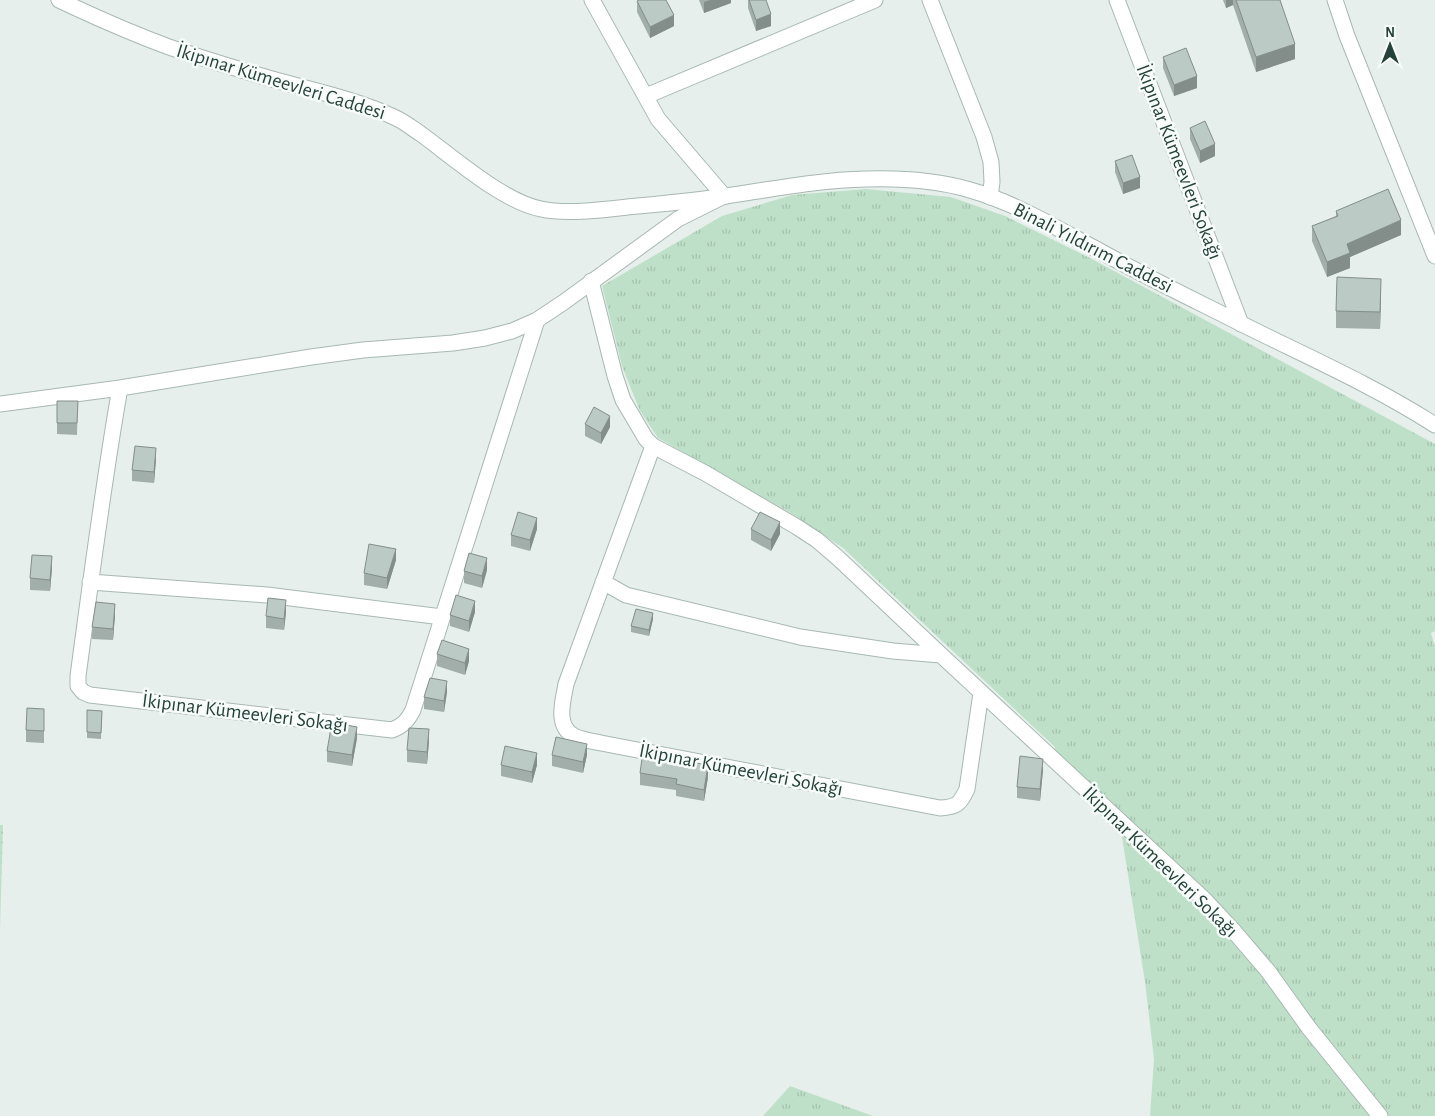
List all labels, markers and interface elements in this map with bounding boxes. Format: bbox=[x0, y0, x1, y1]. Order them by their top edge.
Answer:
north arrow bbox=[1365, 20, 1415, 70]
text: N bbox=[1385, 26, 1395, 40]
street label: İkipınar Kümeevleri Caddesi bbox=[174, 41, 388, 123]
street label: İkipınar Kümeevleri Sokağı bbox=[1133, 62, 1225, 262]
street label: Binali Yıldırım Caddesi bbox=[1010, 199, 1176, 297]
street label: İkipınar Kümeevleri Sokağı bbox=[141, 690, 349, 736]
street label: İkipınar Kümeevleri Sokağı bbox=[637, 740, 845, 800]
street label: İkipınar Kümeevleri Sokağı bbox=[1079, 783, 1241, 941]

